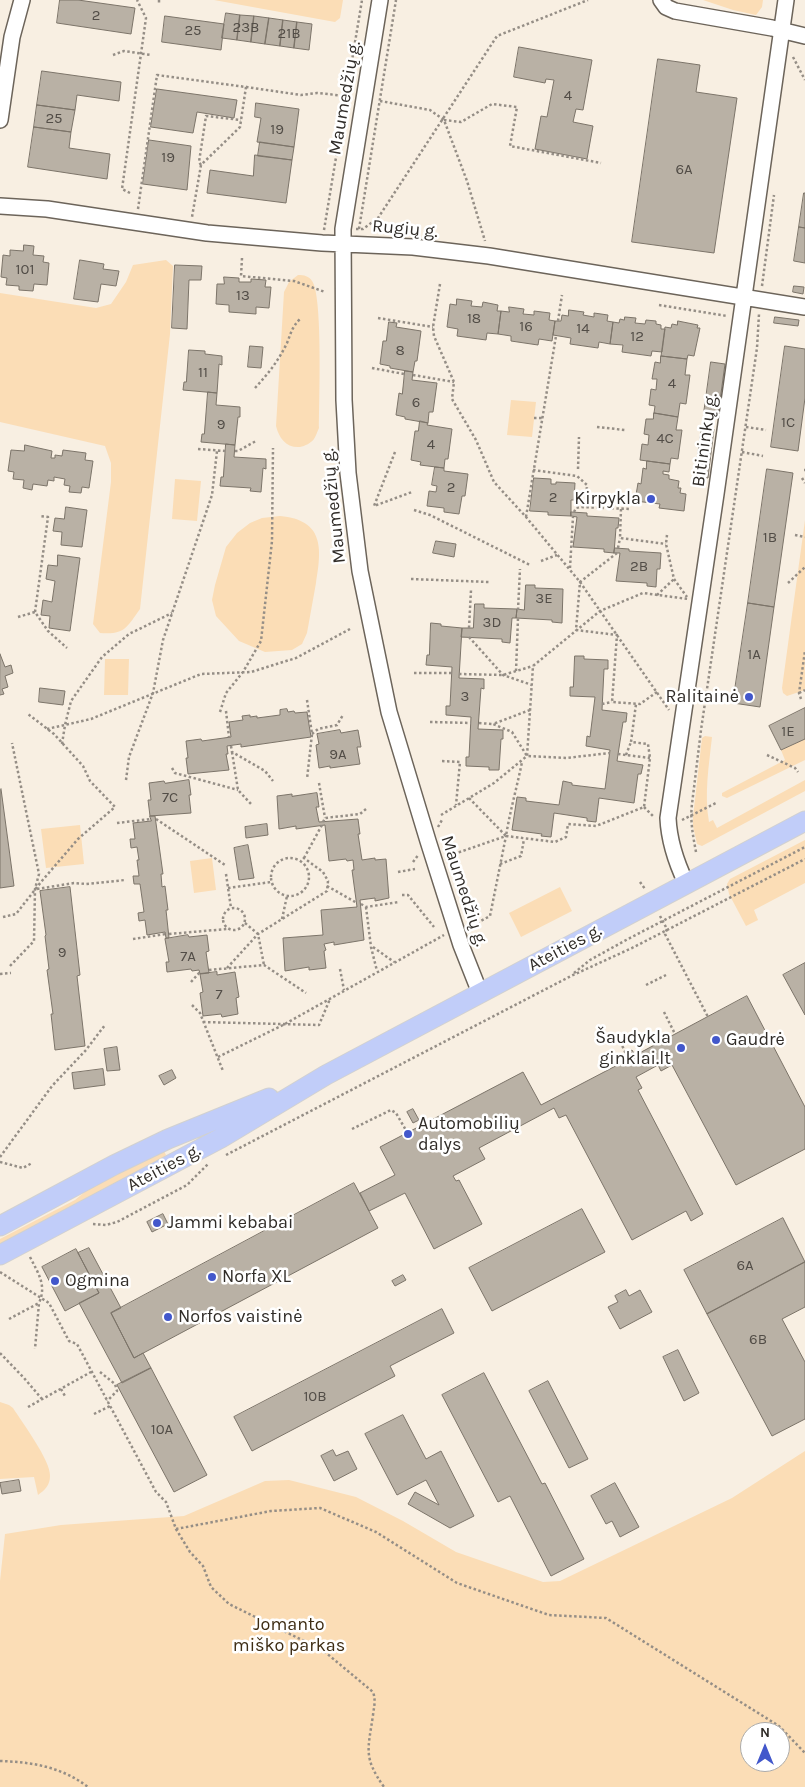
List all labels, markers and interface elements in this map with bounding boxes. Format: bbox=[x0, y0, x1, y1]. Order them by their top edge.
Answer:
house number: 2 bbox=[92, 7, 100, 25]
house number: 23B bbox=[233, 19, 259, 37]
house number: 25 bbox=[184, 22, 202, 40]
house number: 21B bbox=[278, 25, 300, 43]
street label: Maumedžių g. bbox=[324, 39, 366, 157]
house number: 4 bbox=[564, 87, 572, 105]
house number: 25 bbox=[45, 110, 63, 128]
house number: 19 bbox=[270, 121, 284, 139]
house number: 19 bbox=[161, 149, 175, 167]
house number: 6A bbox=[675, 161, 693, 179]
street label: Rugių g. bbox=[371, 215, 439, 243]
house number: 101 bbox=[16, 261, 34, 279]
house number: 13 bbox=[236, 287, 250, 305]
house number: 18 bbox=[467, 310, 481, 328]
house number: 16 bbox=[519, 318, 533, 336]
house number: 14 bbox=[576, 320, 590, 338]
house number: 12 bbox=[630, 328, 644, 346]
house number: 8 bbox=[395, 342, 405, 360]
house number: 11 bbox=[198, 364, 208, 382]
house number: 4 bbox=[668, 375, 676, 393]
street label: Bitininkų g. bbox=[688, 392, 722, 488]
house number: 6 bbox=[412, 394, 420, 412]
house number: 1C bbox=[781, 414, 795, 432]
house number: 9 bbox=[217, 416, 225, 434]
house number: 4C bbox=[656, 430, 674, 448]
house number: 4 bbox=[427, 436, 435, 454]
street label: Maumedžių g. bbox=[317, 448, 351, 564]
house number: 2 bbox=[447, 479, 455, 497]
place label: Kirpykla bbox=[574, 488, 641, 510]
house number: 2 bbox=[549, 489, 557, 507]
marker: Kirpykla bbox=[645, 493, 657, 505]
house number: 1B bbox=[763, 529, 777, 547]
house number: 2B bbox=[630, 558, 648, 576]
house number: 3E bbox=[535, 590, 553, 608]
house number: 3D bbox=[483, 614, 501, 632]
house number: 1A bbox=[747, 646, 761, 664]
place label: Ralitainė bbox=[666, 686, 739, 708]
house number: 3 bbox=[461, 688, 469, 706]
marker: Ralitainė bbox=[743, 691, 755, 703]
house number: 1E bbox=[781, 723, 795, 741]
house number: 9A bbox=[329, 746, 347, 764]
house number: 7C bbox=[162, 789, 178, 807]
street label: Maumedžių g. bbox=[436, 833, 492, 949]
street label: Ateities g. bbox=[525, 920, 605, 976]
house number: 9 bbox=[58, 944, 66, 962]
house number: 7A bbox=[180, 948, 196, 966]
house number: 7 bbox=[215, 986, 223, 1004]
place label: Šaudykla ginklai.lt bbox=[595, 1027, 671, 1070]
place label: Gaudrė bbox=[726, 1029, 785, 1051]
marker: Gaudrė bbox=[710, 1034, 722, 1046]
marker: Šaudykla ginklai.lt bbox=[675, 1042, 687, 1054]
place label: Automobilių dalys bbox=[418, 1113, 520, 1156]
marker: Automobilių dalys bbox=[402, 1128, 414, 1140]
street label: Ateities g. bbox=[124, 1140, 204, 1196]
place label: Jammi kebabai bbox=[167, 1212, 293, 1234]
marker: Jammi kebabai bbox=[151, 1217, 163, 1229]
house number: 6A bbox=[736, 1257, 754, 1275]
place label: Norfa XL bbox=[222, 1266, 291, 1288]
place label: Ogmina bbox=[65, 1270, 130, 1292]
marker: Norfa XL bbox=[206, 1271, 218, 1283]
marker: Ogmina bbox=[49, 1275, 61, 1287]
place label: Norfos vaistinė bbox=[178, 1306, 302, 1328]
marker: Norfos vaistinė bbox=[162, 1311, 174, 1323]
house number: 6B bbox=[749, 1331, 767, 1349]
house number: 10B bbox=[303, 1388, 327, 1406]
house number: 10A bbox=[151, 1421, 173, 1439]
park label: Jomanto miško parkas bbox=[233, 1614, 345, 1656]
north arrow bbox=[740, 1722, 790, 1772]
text: N bbox=[760, 1724, 770, 1741]

